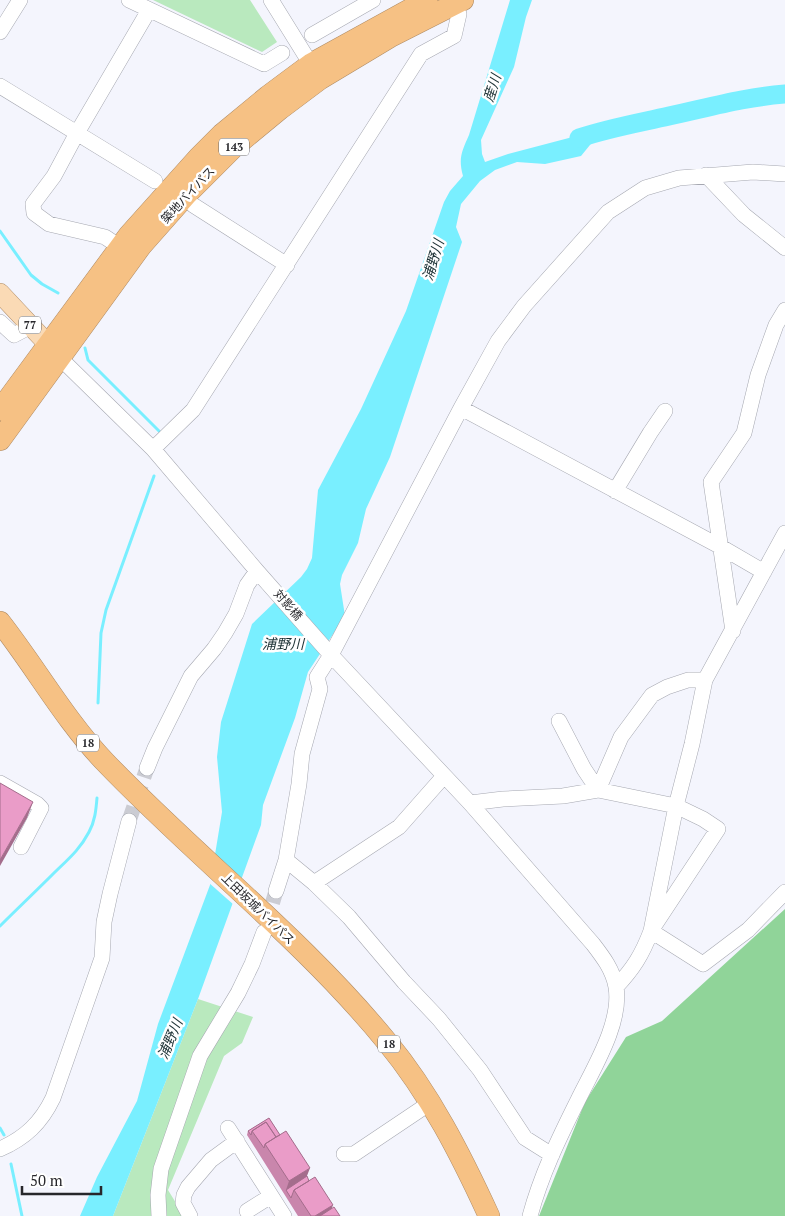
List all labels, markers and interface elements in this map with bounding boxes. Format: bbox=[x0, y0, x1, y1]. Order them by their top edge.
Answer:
water label: 産川 bbox=[478, 70, 506, 104]
road number: 143 bbox=[219, 138, 249, 156]
street label: 築地バイパス bbox=[158, 163, 218, 226]
water label: 浦野川 bbox=[417, 235, 448, 283]
road number: 77 bbox=[19, 316, 41, 334]
street label: 対影橋 bbox=[271, 586, 306, 623]
water label: 浦野川 bbox=[262, 634, 306, 653]
road number: 18 bbox=[77, 734, 99, 751]
street label: 上田坂城バイパス bbox=[219, 870, 298, 947]
water label: 浦野川 bbox=[153, 1014, 187, 1062]
road number: 18 bbox=[378, 1036, 400, 1052]
scale bar bbox=[22, 1164, 101, 1196]
text: 50 m bbox=[30, 1170, 63, 1190]

